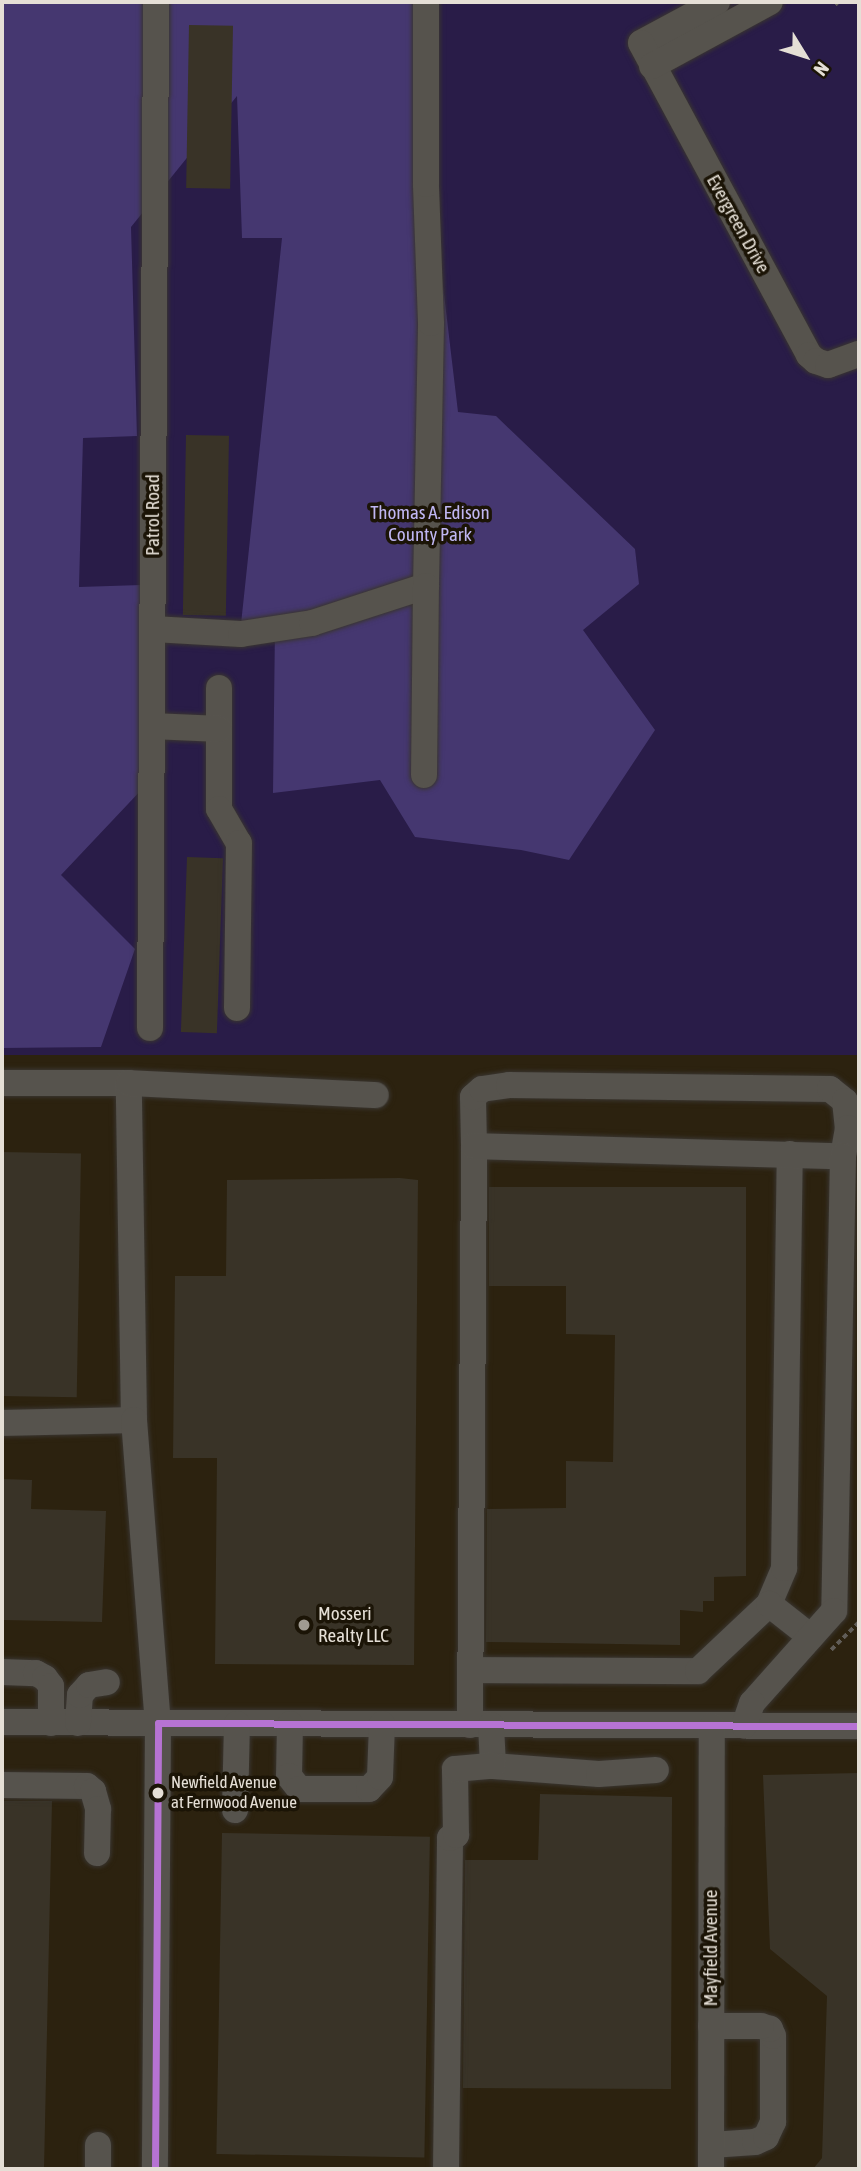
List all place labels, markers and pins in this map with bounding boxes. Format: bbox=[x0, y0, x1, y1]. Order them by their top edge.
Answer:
place label: Mosseri Realty LLC bbox=[318, 1603, 389, 1647]
marker: Mosseri Realty LLC bbox=[296, 1617, 312, 1633]
place label: Newfield Avenue at Fernwood Avenue bbox=[171, 1773, 297, 1813]
marker: Newfield Avenue at Fernwood Avenue bbox=[151, 1786, 165, 1800]

